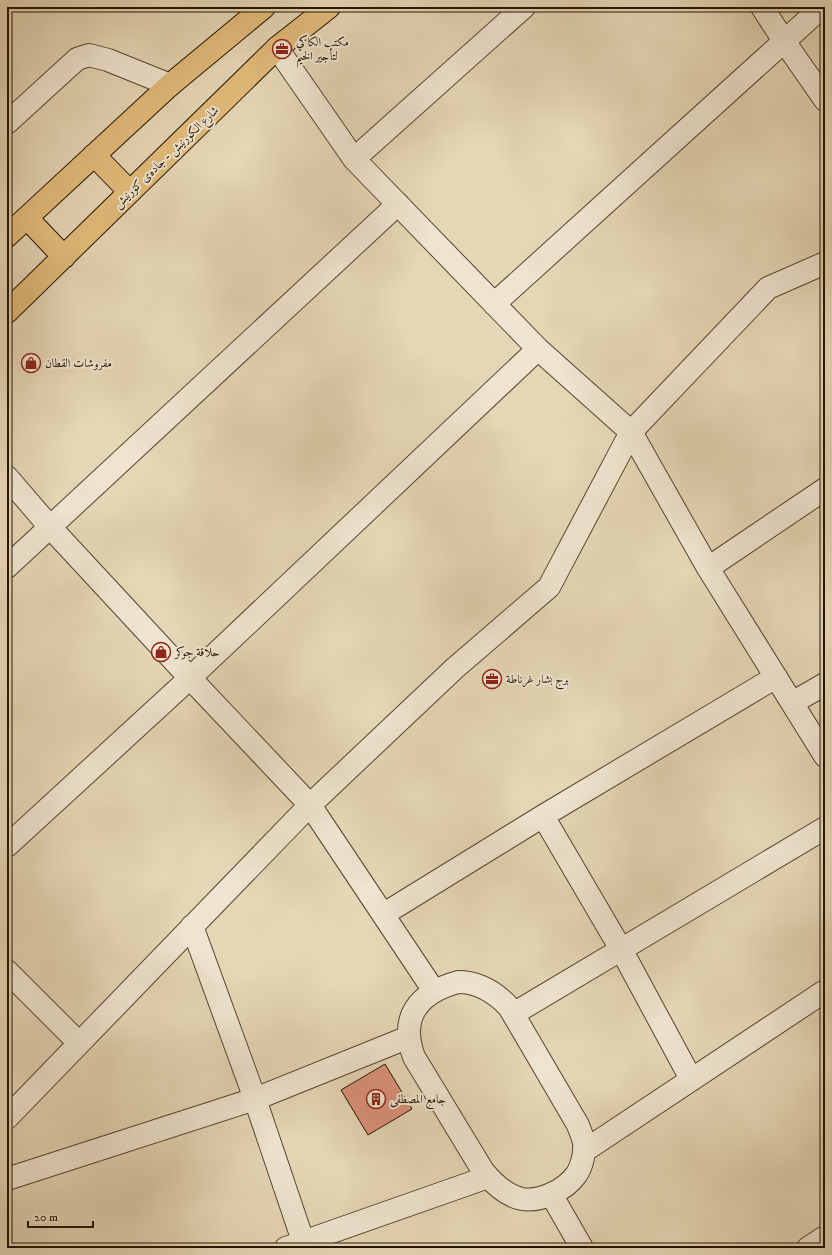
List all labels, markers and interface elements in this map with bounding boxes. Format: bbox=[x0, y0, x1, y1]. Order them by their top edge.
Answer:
place label: مكتب الكاكي لتأجير الخيم bbox=[296, 34, 349, 68]
office icon: مكتب الكاكي لتأجير الخيم bbox=[271, 38, 293, 60]
street label: شارع الكورنيش - جادەی کۆرنیش bbox=[111, 103, 224, 214]
shop icon: مفروشات القطان bbox=[20, 352, 42, 374]
place label: مفروشات القطان bbox=[45, 356, 112, 371]
shop icon: حلاقة جوكر bbox=[150, 641, 172, 663]
place label: حلاقة جوكر bbox=[173, 645, 220, 660]
office icon: برج بشار غرناطة bbox=[481, 668, 503, 690]
place label: برج بشار غرناطة bbox=[506, 672, 569, 690]
building icon: جامع المصطفى bbox=[365, 1088, 387, 1110]
place label: جامع المصطفى bbox=[390, 1092, 446, 1110]
scale bar bbox=[28, 1203, 93, 1229]
text: 20 m bbox=[34, 1210, 58, 1225]

